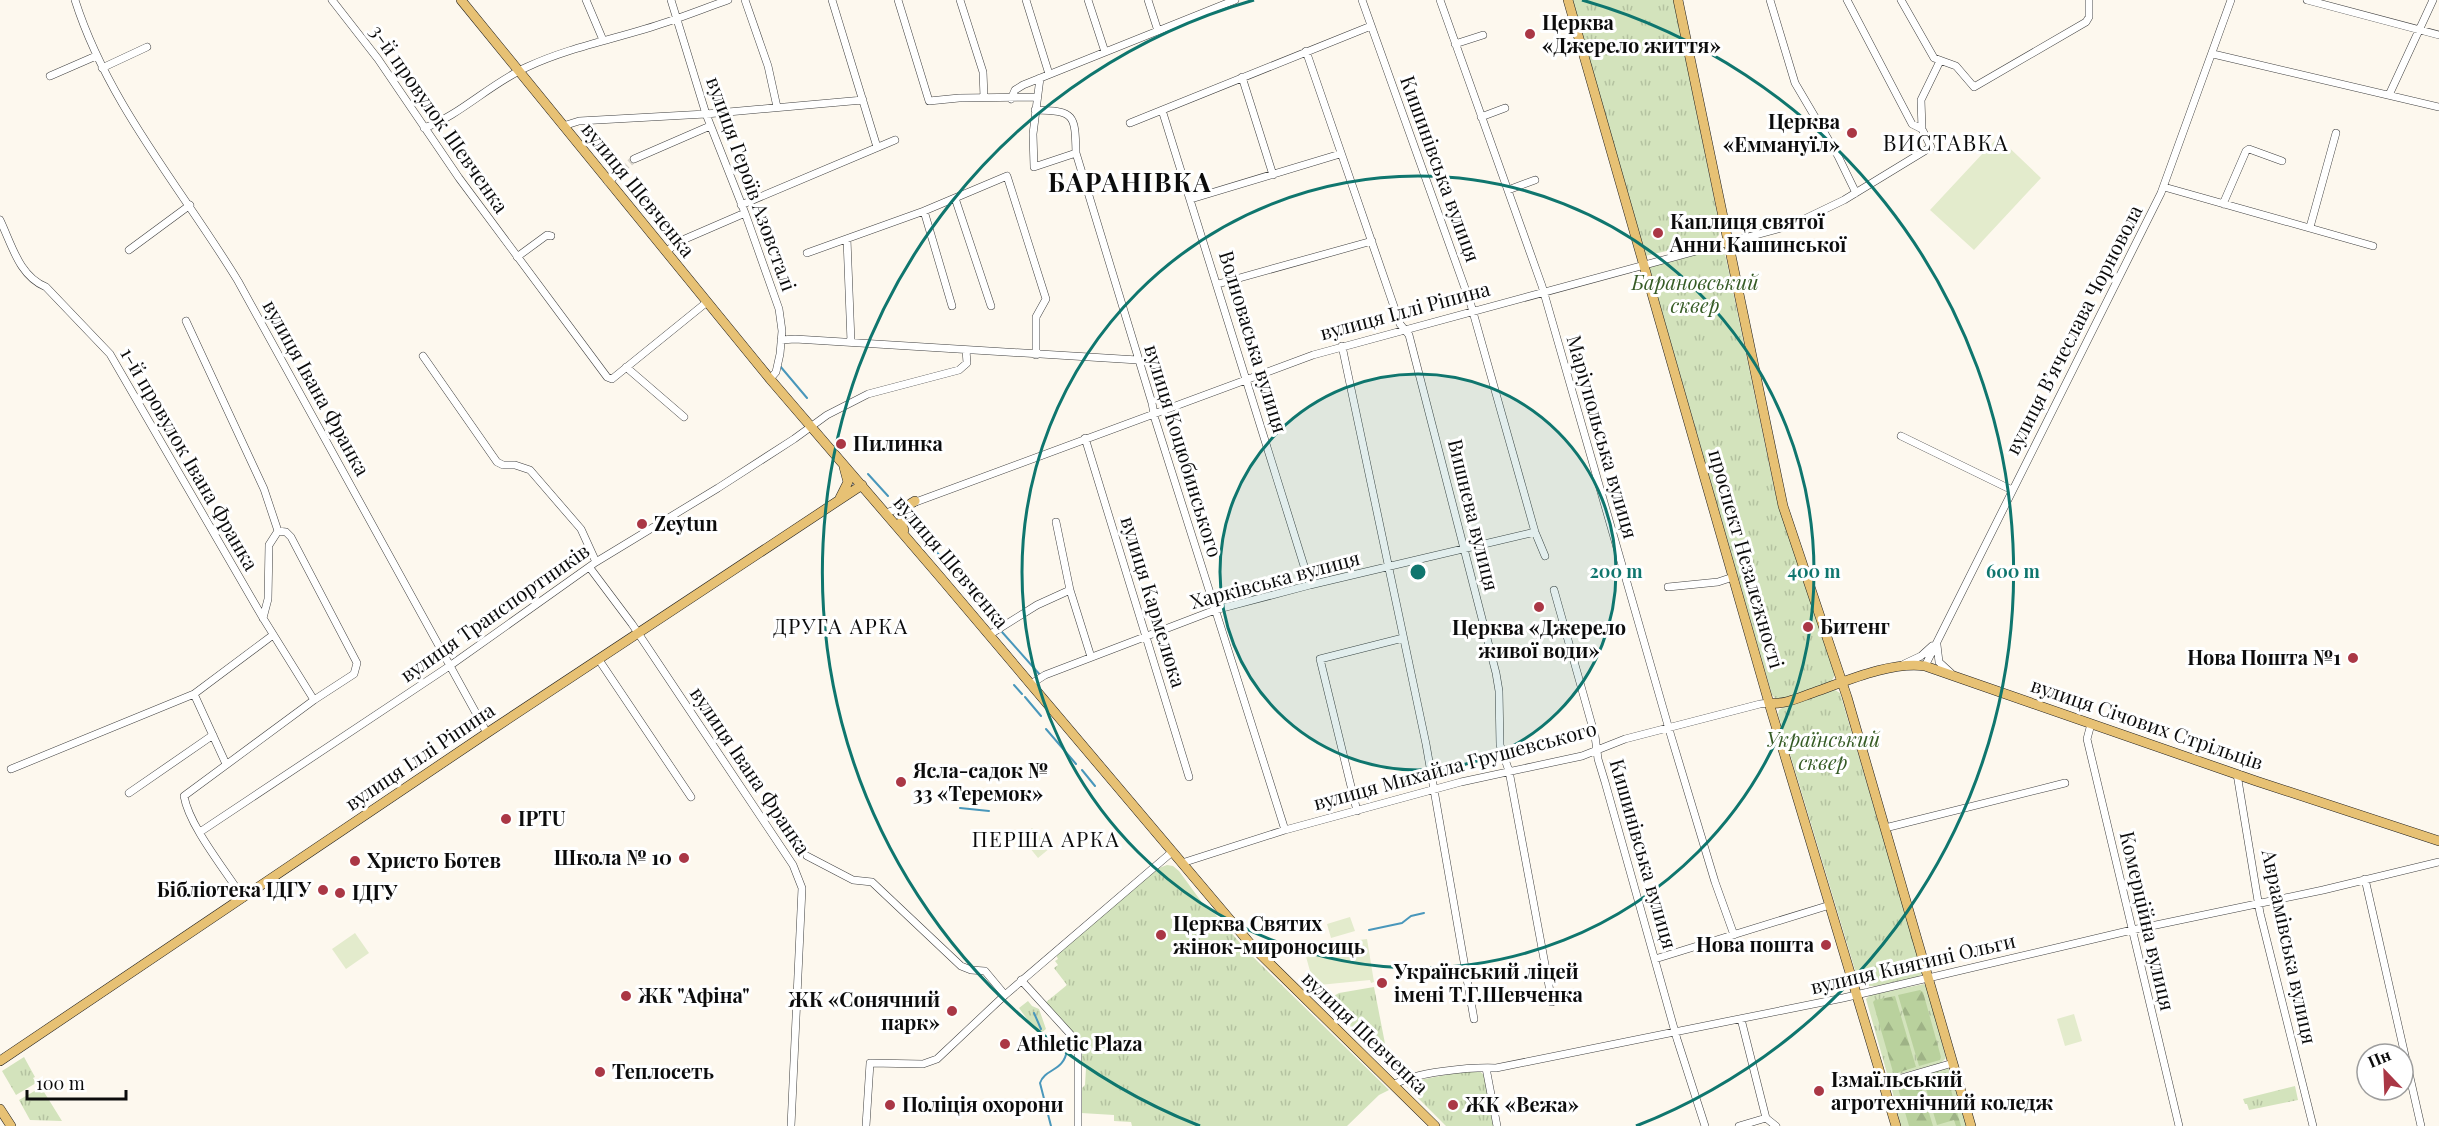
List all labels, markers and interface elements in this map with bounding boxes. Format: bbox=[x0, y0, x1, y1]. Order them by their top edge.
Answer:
place label: Церква «Джерело життя» bbox=[1542, 8, 1721, 58]
street label: 3-й провулок Шевченка bbox=[365, 19, 516, 218]
marker: Церква «Джерело життя» bbox=[1523, 27, 1537, 41]
street label: Кишинівська вулиця bbox=[1395, 72, 1488, 266]
street label: вулиця Героїв Азовсталі bbox=[701, 73, 804, 295]
place label: Церква «Еммануїл» bbox=[1723, 107, 1841, 157]
street label: вулиця Шевченка bbox=[576, 116, 702, 262]
marker: Церква «Еммануїл» bbox=[1845, 126, 1859, 140]
district label: ВИСТАВКА bbox=[1883, 127, 2009, 157]
district label: БАРАНІВКА bbox=[1048, 164, 1212, 199]
street label: вулиця Вʼячеслава Чорновола bbox=[1998, 200, 2147, 459]
place label: Каплиця cвятої Анни Кашинської bbox=[1669, 207, 1847, 257]
marker: Каплиця cвятої Анни Кашинської bbox=[1651, 226, 1665, 240]
street label: Волноваська вулиця bbox=[1214, 247, 1295, 436]
park label: Барановський сквер bbox=[1630, 268, 1759, 318]
street label: вулиця Іллі Ріпина bbox=[1317, 274, 1493, 345]
street label: вулиця Івана Франка bbox=[258, 294, 377, 480]
street label: Маріупольська вулиця bbox=[1561, 332, 1645, 542]
street label: вулиця Коцюбинського bbox=[1139, 341, 1230, 560]
street label: 1-й провулок Івана Франка bbox=[115, 342, 265, 575]
place label: Пилинка bbox=[853, 429, 943, 456]
street label: Вишнева вулиця bbox=[1443, 436, 1506, 594]
marker: Пилинка bbox=[834, 437, 848, 451]
street label: проспект Незалежності bbox=[1703, 446, 1792, 671]
street label: вулиця Шевченка bbox=[888, 489, 1016, 633]
place label: Zeytun bbox=[654, 509, 718, 536]
street label: вулиця Кармелюка bbox=[1116, 513, 1193, 691]
marker: Zeytun bbox=[635, 517, 649, 531]
street label: вулиця Транспортників bbox=[394, 536, 594, 687]
street label: Харківська вулиця bbox=[1187, 543, 1363, 614]
text: 200 m bbox=[1589, 559, 1643, 583]
text: 400 m bbox=[1787, 559, 1841, 583]
text: 600 m bbox=[1986, 559, 2041, 583]
centre of rings bbox=[1408, 562, 1428, 582]
marker: Церква «Джерело живої води» bbox=[1532, 600, 1546, 614]
district label: ДРУГА АРКА bbox=[773, 611, 909, 639]
place label: Битенг bbox=[1820, 612, 1890, 639]
place label: Церква «Джерело живої води» bbox=[1452, 613, 1626, 663]
marker: Битенг bbox=[1801, 620, 1815, 634]
place label: Нова Пошта №1 bbox=[2187, 643, 2341, 670]
marker: Нова Пошта №1 bbox=[2346, 651, 2360, 665]
street label: вулиця Січових Стрільців bbox=[2028, 670, 2267, 775]
street label: вулиця Івана Франка bbox=[685, 681, 818, 860]
street label: вулиця Іллі Ріпина bbox=[339, 696, 499, 816]
street label: вулиця Михайла Грушевського bbox=[1310, 714, 1599, 815]
park label: Український сквер bbox=[1766, 725, 1881, 775]
street label: Кишинівська вулиця bbox=[1604, 755, 1685, 952]
place label: Ясла-садок № 33 «Теремок» bbox=[912, 756, 1048, 806]
marker: Ясла-садок № 33 «Теремок» bbox=[894, 775, 908, 789]
place label: IPTU bbox=[518, 804, 566, 831]
marker: IPTU bbox=[499, 812, 513, 826]
district label: ПЕРША АРКА bbox=[972, 824, 1120, 852]
street label: Комерційна вулиця bbox=[2115, 828, 2182, 1013]
place label: Школа № 10 bbox=[554, 843, 672, 870]
place label: Христо Ботев bbox=[367, 846, 501, 873]
street label: Авраамівська вулиця bbox=[2256, 846, 2324, 1047]
marker: Школа № 10 bbox=[677, 851, 691, 865]
marker: Христо Ботев bbox=[348, 854, 362, 868]
place label: Бібліотека ІДГУ bbox=[157, 875, 312, 902]
place label: ІДГУ bbox=[352, 878, 398, 905]
marker: Бібліотека ІДГУ bbox=[316, 883, 330, 897]
marker: ІДГУ bbox=[333, 886, 347, 900]
place label: Церква Святих жінок-мироносиць bbox=[1173, 909, 1365, 959]
street label: вулиця Княгині Ольги bbox=[1808, 926, 2018, 999]
marker: Церква Святих жінок-мироносиць bbox=[1154, 928, 1168, 942]
place label: Нова пошта bbox=[1696, 930, 1815, 957]
marker: Нова пошта bbox=[1819, 938, 1833, 952]
place label: Український ліцей імені Т.Г.Шевченка bbox=[1393, 957, 1584, 1007]
street label: вулиця Шевченка bbox=[1297, 965, 1435, 1099]
marker: Український ліцей імені Т.Г.Шевченка bbox=[1375, 976, 1389, 990]
place label: ЖК "Афіна" bbox=[637, 981, 750, 1008]
place label: ЖК «Сонячний парк» bbox=[787, 985, 940, 1035]
marker: ЖК "Афіна" bbox=[619, 989, 633, 1003]
marker: ЖК «Сонячний парк» bbox=[945, 1004, 959, 1018]
place label: Athletic Plaza bbox=[1016, 1029, 1143, 1056]
marker: Athletic Plaza bbox=[998, 1037, 1012, 1051]
north arrow bbox=[2355, 1042, 2415, 1102]
text: Пн bbox=[2364, 1044, 2394, 1072]
place label: Теплосеть bbox=[612, 1057, 714, 1084]
scale bar bbox=[27, 1063, 126, 1101]
marker: Теплосеть bbox=[593, 1065, 607, 1079]
place label: Ізмаїльський агротехнічний коледж bbox=[1831, 1065, 2054, 1115]
text: 100 m bbox=[36, 1071, 85, 1095]
marker: Ізмаїльський агротехнічний коледж bbox=[1812, 1084, 1826, 1098]
place label: Поліція охорони bbox=[902, 1090, 1064, 1117]
place label: ЖК «Вежа» bbox=[1464, 1090, 1579, 1117]
marker: Поліція охорони bbox=[883, 1098, 897, 1112]
marker: ЖК «Вежа» bbox=[1446, 1098, 1460, 1112]

